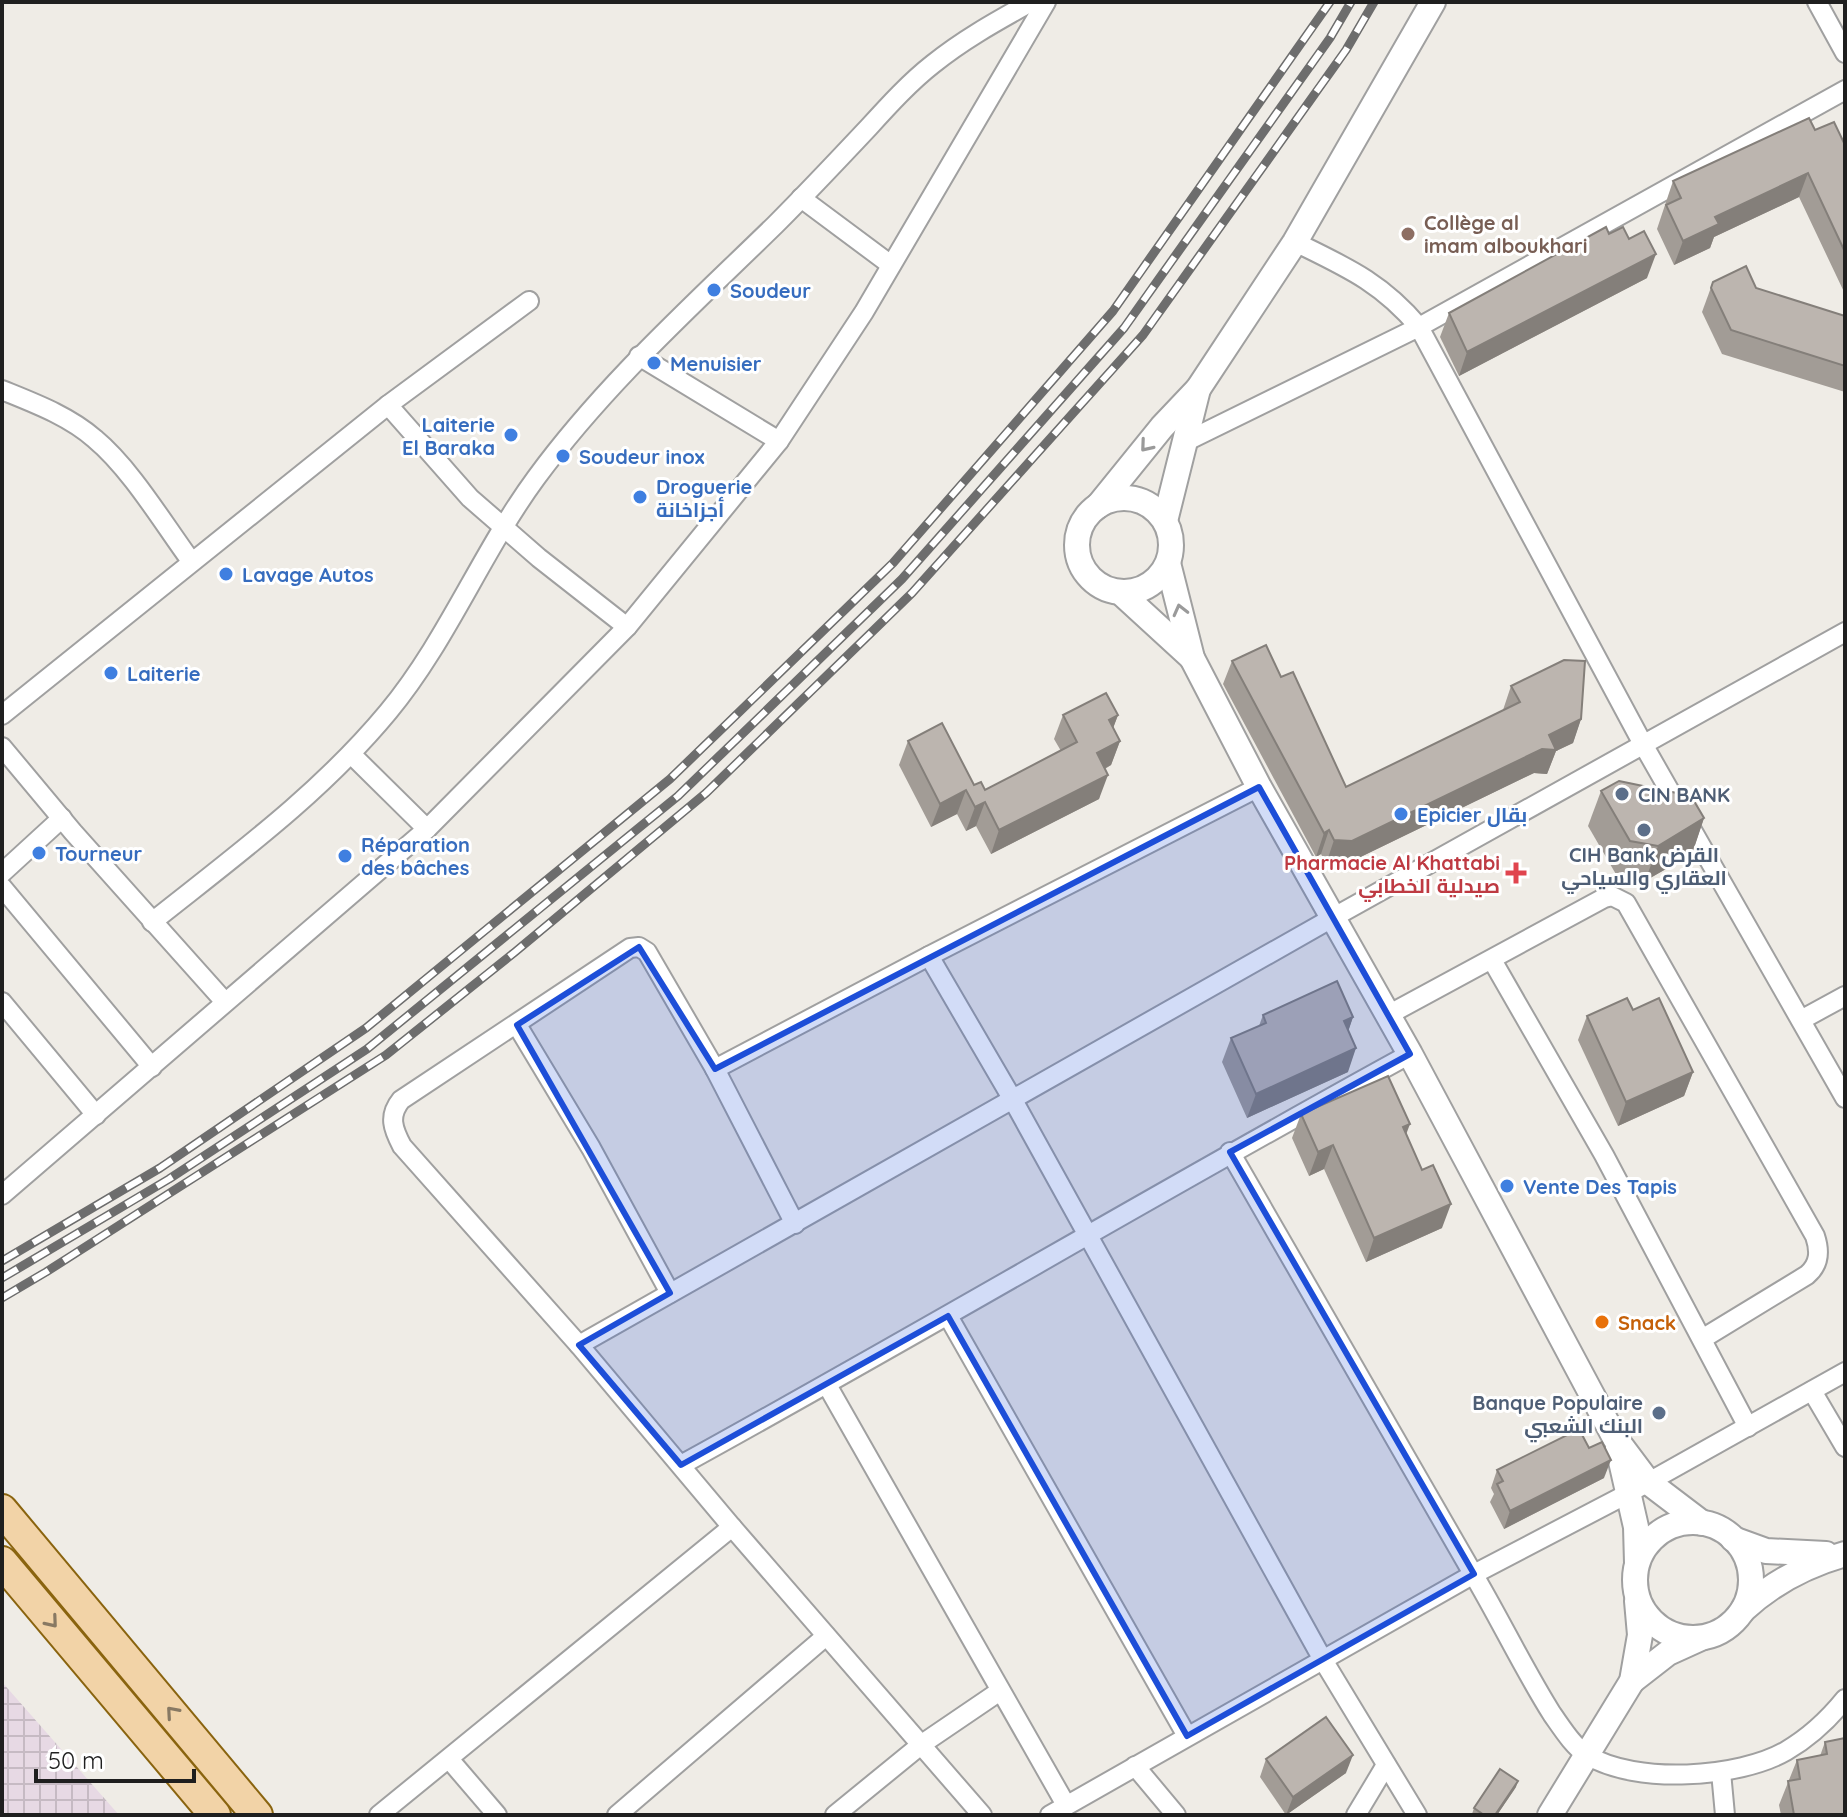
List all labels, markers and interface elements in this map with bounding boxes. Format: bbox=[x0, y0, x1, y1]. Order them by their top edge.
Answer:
place label: Collège al imam alboukhari bbox=[1424, 210, 1587, 258]
marker: Collège al imam alboukhari bbox=[1399, 225, 1417, 243]
place label: Soudeur bbox=[730, 278, 811, 303]
marker: Soudeur bbox=[705, 281, 723, 299]
place label: Menuisier bbox=[670, 351, 762, 376]
marker: Menuisier bbox=[645, 354, 663, 372]
place label: Laiterie El Baraka bbox=[402, 412, 495, 460]
marker: Laiterie El Baraka bbox=[502, 426, 520, 444]
one-way arrow bbox=[1141, 437, 1156, 451]
place label: Soudeur inox bbox=[579, 444, 705, 469]
marker: Soudeur inox bbox=[554, 447, 572, 465]
place label: Droguerie أجزاخانة bbox=[656, 474, 752, 522]
marker: Droguerie أجزاخانة bbox=[631, 488, 649, 506]
place label: Lavage Autos bbox=[242, 562, 374, 587]
marker: Lavage Autos bbox=[217, 565, 235, 583]
one-way arrow bbox=[1173, 604, 1190, 618]
place label: Laiterie bbox=[127, 661, 201, 686]
marker: Laiterie bbox=[102, 664, 120, 682]
place label: CIN BANK bbox=[1638, 782, 1730, 807]
marker: CIN BANK bbox=[1613, 785, 1631, 803]
place label: Epicier بقال bbox=[1417, 802, 1527, 827]
marker: Epicier بقال bbox=[1392, 805, 1410, 823]
marker: CIH Bank القرض العقاري والسياحي bbox=[1635, 821, 1653, 839]
place label: Réparation des bâches bbox=[361, 832, 470, 880]
place label: Tourneur bbox=[55, 841, 142, 866]
place label: CIH Bank القرض العقاري والسياحي bbox=[1561, 842, 1727, 894]
marker: Tourneur bbox=[30, 844, 48, 862]
marker: Réparation des bâches bbox=[336, 847, 354, 865]
place label: Pharmacie Al Khattabi صيدلية الخطابي bbox=[1284, 850, 1500, 902]
marker: Pharmacie Al Khattabi صيدلية الخطابي bbox=[1507, 864, 1525, 882]
place label: Vente Des Tapis bbox=[1523, 1174, 1677, 1199]
marker: Vente Des Tapis bbox=[1498, 1177, 1516, 1195]
place label: Snack bbox=[1618, 1310, 1676, 1335]
marker: Snack bbox=[1593, 1313, 1611, 1331]
place label: Banque Populaire البنك الشعبي bbox=[1472, 1390, 1643, 1443]
marker: Banque Populaire البنك الشعبي bbox=[1650, 1404, 1668, 1422]
one-way arrow bbox=[42, 1612, 57, 1627]
one-way arrow bbox=[167, 1706, 181, 1721]
scale bar bbox=[36, 1733, 194, 1783]
text: 50 m bbox=[48, 1745, 104, 1775]

